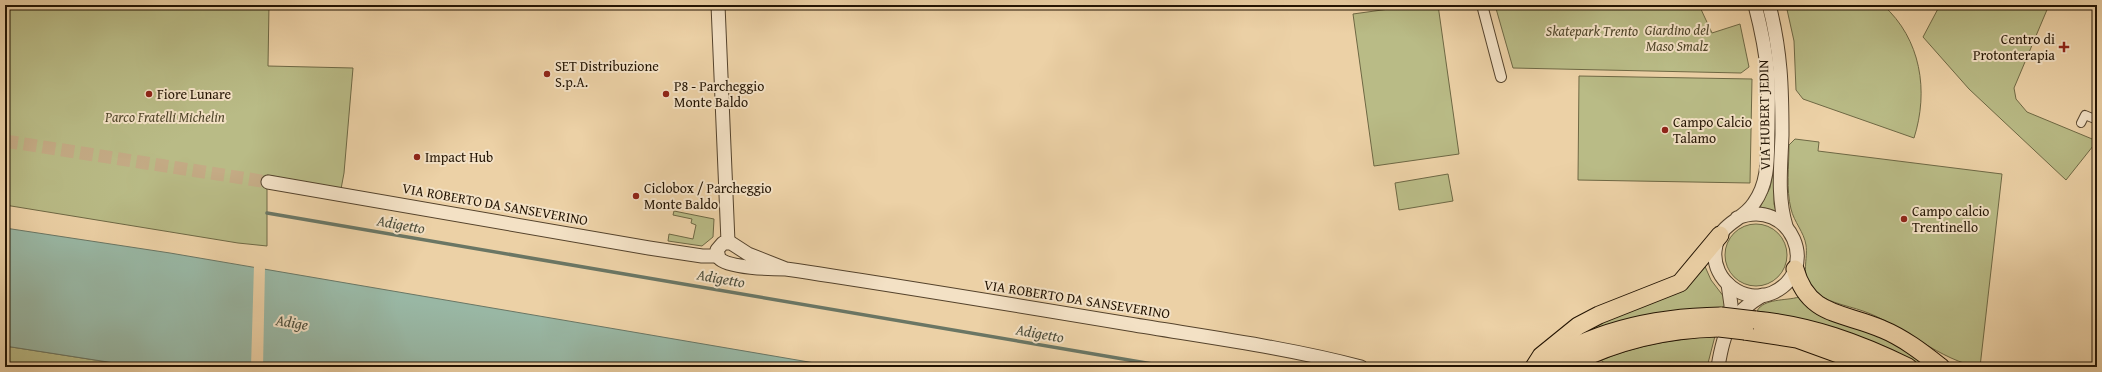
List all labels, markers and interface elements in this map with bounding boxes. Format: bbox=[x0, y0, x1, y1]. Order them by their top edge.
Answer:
park label: Giardino del Maso Smalz bbox=[1645, 20, 1710, 56]
park label: Skatepark Trento bbox=[1546, 21, 1638, 41]
place label: Centro di Protonterapia bbox=[1973, 29, 2055, 65]
marker: Centro di Protonterapia bbox=[2058, 41, 2070, 53]
place label: SET Distribuzione S.p.A. bbox=[555, 56, 659, 92]
street label: VIA HUBERT JEDIN bbox=[1753, 59, 1775, 171]
marker: SET Distribuzione S.p.A. bbox=[542, 69, 552, 79]
place label: P8 - Parcheggio Monte Baldo bbox=[674, 76, 764, 112]
place label: Fiore Lunare bbox=[157, 84, 232, 104]
marker: Fiore Lunare bbox=[144, 89, 154, 99]
marker: P8 - Parcheggio Monte Baldo bbox=[661, 89, 671, 99]
park label: Parco Fratelli Michelin bbox=[104, 107, 225, 127]
place label: Campo Calcio Talamo bbox=[1673, 112, 1752, 148]
marker: Campo Calcio Talamo bbox=[1660, 125, 1670, 135]
place label: Impact Hub bbox=[425, 147, 493, 167]
marker: Impact Hub bbox=[412, 152, 422, 162]
street label: VIA ROBERTO DA SANSEVERINO bbox=[401, 178, 589, 230]
place label: Ciclobox / Parcheggio Monte Baldo bbox=[644, 178, 772, 214]
marker: Ciclobox / Parcheggio Monte Baldo bbox=[631, 191, 641, 201]
place label: Campo calcio Trentinello bbox=[1912, 201, 1989, 237]
water label: Adigetto bbox=[374, 209, 427, 239]
marker: Campo calcio Trentinello bbox=[1899, 214, 1909, 224]
water label: Adigetto bbox=[694, 263, 747, 293]
street label: VIA ROBERTO DA SANSEVERINO bbox=[983, 274, 1171, 324]
water label: Adige bbox=[273, 309, 310, 335]
water label: Adigetto bbox=[1013, 318, 1066, 348]

